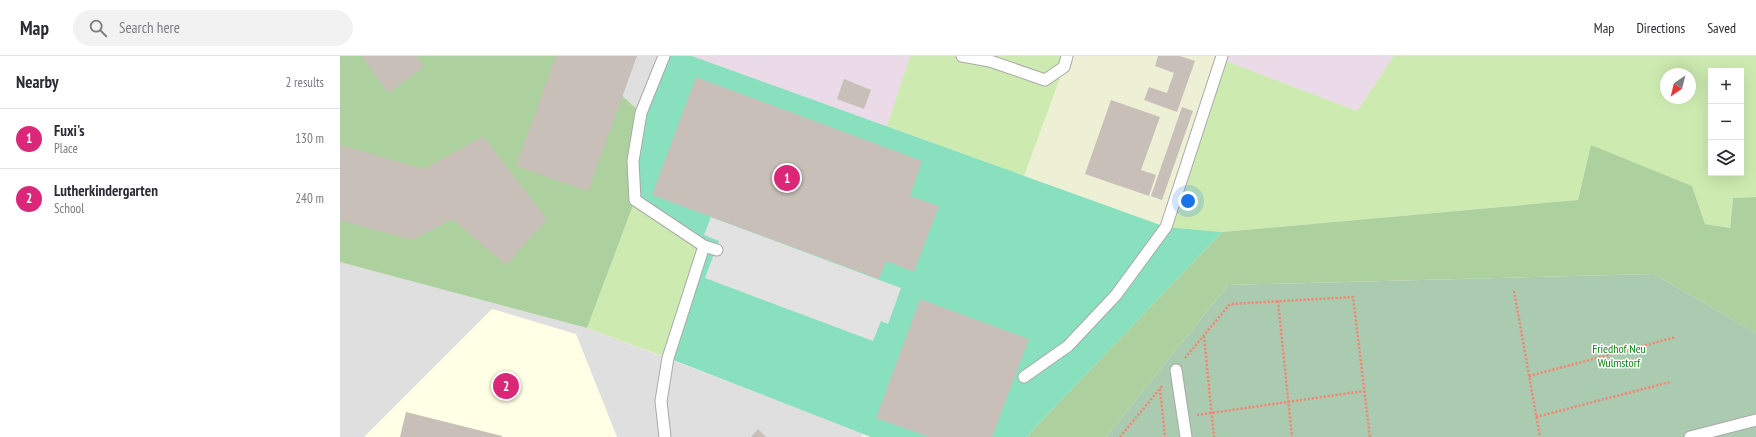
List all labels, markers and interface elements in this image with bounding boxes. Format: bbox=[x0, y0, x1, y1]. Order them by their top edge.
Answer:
search box bbox=[73, 10, 353, 46]
text: Map bbox=[20, 16, 49, 40]
icon: search bbox=[87, 17, 109, 39]
text: Search here bbox=[119, 18, 180, 37]
text: Map bbox=[1594, 19, 1614, 37]
text: Directions bbox=[1636, 19, 1685, 37]
text: Saved bbox=[1707, 19, 1736, 37]
north arrow bbox=[1660, 68, 1696, 104]
map controls bbox=[1708, 68, 1744, 176]
button: + bbox=[1708, 68, 1744, 104]
text: Nearby bbox=[16, 71, 59, 93]
text: 2 results bbox=[285, 74, 324, 91]
button: − bbox=[1708, 104, 1744, 140]
text: Fuxi's bbox=[54, 121, 85, 140]
text: 1 bbox=[26, 130, 32, 147]
text: 130 m bbox=[295, 130, 324, 147]
text: Place bbox=[54, 140, 78, 157]
button: layers bbox=[1708, 140, 1744, 176]
pin: 1 bbox=[774, 163, 800, 193]
text: Lutherkindergarten bbox=[54, 181, 158, 200]
text: 2 bbox=[26, 190, 32, 207]
text: 240 m bbox=[295, 190, 324, 207]
your location bbox=[1178, 191, 1198, 211]
text: School bbox=[54, 200, 84, 217]
park label: Friedhof Neu Wulmstorf bbox=[1592, 341, 1646, 370]
pin: 2 bbox=[493, 371, 519, 401]

